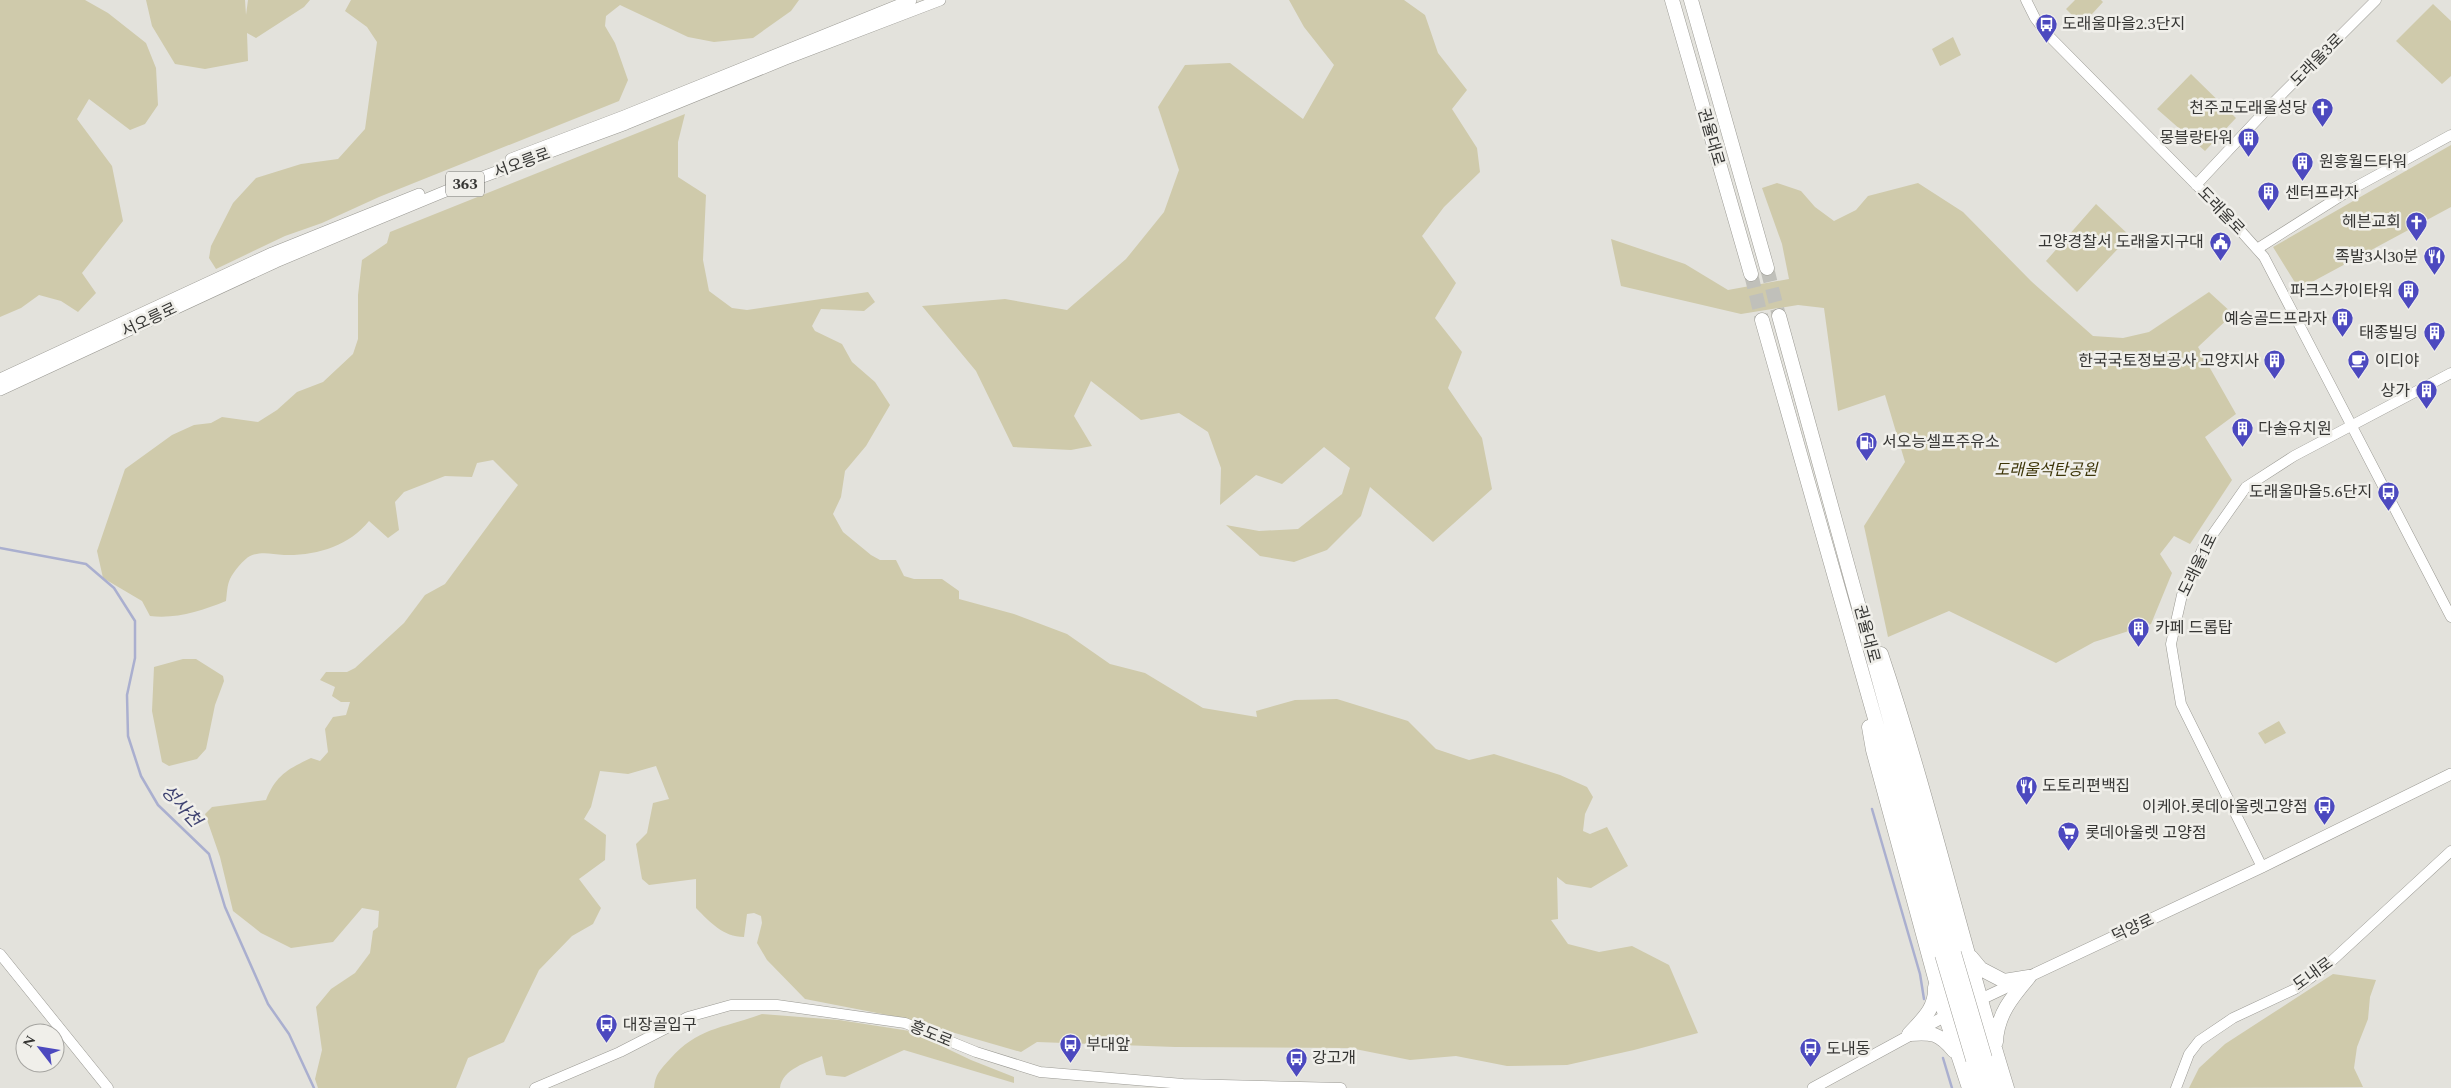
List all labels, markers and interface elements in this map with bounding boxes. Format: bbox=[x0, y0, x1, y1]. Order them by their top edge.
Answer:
bus stop icon: 도래울마을2.3단지 bbox=[2034, 12, 2058, 43]
place label: 도래울마을2.3단지 bbox=[2062, 12, 2185, 36]
street label: 도래울3로 bbox=[2285, 28, 2349, 92]
place label: 천주교도래울성당 bbox=[2189, 96, 2307, 120]
church icon: 천주교도래울성당 bbox=[2311, 96, 2335, 127]
street label: 권율대로 bbox=[1691, 105, 1731, 169]
place label: 몽블랑타워 bbox=[2159, 126, 2233, 150]
building icon: 몽블랑타워 bbox=[2237, 126, 2261, 157]
street label: 서오릉로 bbox=[490, 142, 554, 184]
building icon: 원흥월드타워 bbox=[2291, 150, 2315, 181]
place label: 원흥월드타워 bbox=[2319, 150, 2407, 174]
road number: 363 bbox=[446, 172, 484, 196]
street label: 도래울로 bbox=[2192, 181, 2250, 241]
building icon: 센터프라자 bbox=[2257, 181, 2281, 212]
place label: 센터프라자 bbox=[2285, 181, 2359, 205]
place label: 헤븐교회 bbox=[2342, 210, 2401, 234]
church icon: 헤븐교회 bbox=[2405, 210, 2429, 241]
place label: 고양경찰서 도래울지구대 bbox=[2038, 230, 2204, 254]
public building icon: 고양경찰서 도래울지구대 bbox=[2208, 230, 2232, 261]
place label: 족발3시30분 bbox=[2335, 245, 2418, 269]
restaurant icon: 족발3시30분 bbox=[2422, 245, 2446, 276]
place label: 파크스카이타워 bbox=[2290, 279, 2393, 303]
building icon: 파크스카이타워 bbox=[2397, 279, 2421, 310]
street label: 서오릉로 bbox=[117, 297, 181, 343]
place label: 예승골드프라자 bbox=[2224, 307, 2327, 331]
building icon: 예승골드프라자 bbox=[2331, 307, 2355, 338]
place label: 태종빌딩 bbox=[2359, 321, 2418, 345]
building icon: 태종빌딩 bbox=[2422, 321, 2446, 352]
place label: 한국국토정보공사 고양지사 bbox=[2078, 349, 2259, 373]
building icon: 한국국토정보공사 고양지사 bbox=[2263, 349, 2287, 380]
cafe icon: 이디야 bbox=[2347, 349, 2371, 380]
place label: 이디야 bbox=[2375, 349, 2419, 373]
place label: 상가 bbox=[2381, 379, 2410, 403]
building icon: 상가 bbox=[2414, 379, 2438, 410]
building icon: 다솔유치원 bbox=[2230, 417, 2254, 448]
place label: 다솔유치원 bbox=[2258, 417, 2332, 441]
fuel station icon: 서오능셀프주유소 bbox=[1854, 430, 1878, 461]
place label: 서오능셀프주유소 bbox=[1882, 430, 2000, 454]
park label: 도래울석탄공원 bbox=[1994, 458, 2099, 482]
place label: 도래울마을5.6단지 bbox=[2249, 480, 2372, 504]
bus stop icon: 도래울마을5.6단지 bbox=[2376, 480, 2400, 511]
street label: 도래울1로 bbox=[2173, 529, 2224, 600]
street label: 권율대로 bbox=[1848, 602, 1886, 666]
building icon: 카페 드롭탑 bbox=[2127, 616, 2151, 647]
place label: 카페 드롭탑 bbox=[2155, 616, 2233, 640]
restaurant icon: 도토리편백집 bbox=[2014, 774, 2038, 805]
place label: 도토리편백집 bbox=[2042, 774, 2130, 798]
water label: 성사천 bbox=[154, 779, 209, 835]
place label: 이케아.롯데아울렛고양점 bbox=[2142, 795, 2308, 819]
bus stop icon: 이케아.롯데아울렛고양점 bbox=[2312, 795, 2336, 826]
supermarket icon: 롯데아울렛 고양점 bbox=[2057, 821, 2081, 852]
place label: 롯데아울렛 고양점 bbox=[2085, 821, 2207, 845]
street label: 덕양로 bbox=[2108, 908, 2158, 948]
street label: 도내로 bbox=[2288, 951, 2338, 997]
bus stop icon: 대장골입구 bbox=[595, 1013, 619, 1044]
place label: 대장골입구 bbox=[623, 1013, 697, 1037]
street label: 흥도로 bbox=[906, 1015, 956, 1054]
north arrow bbox=[15, 1023, 65, 1073]
text: N bbox=[17, 1031, 41, 1052]
bus stop icon: 부대앞 bbox=[1058, 1033, 1082, 1064]
place label: 부대앞 bbox=[1086, 1033, 1130, 1057]
bus stop icon: 도내동 bbox=[1798, 1037, 1822, 1068]
place label: 도내동 bbox=[1826, 1037, 1870, 1061]
bus stop icon: 강고개 bbox=[1284, 1046, 1308, 1077]
place label: 강고개 bbox=[1312, 1046, 1356, 1070]

